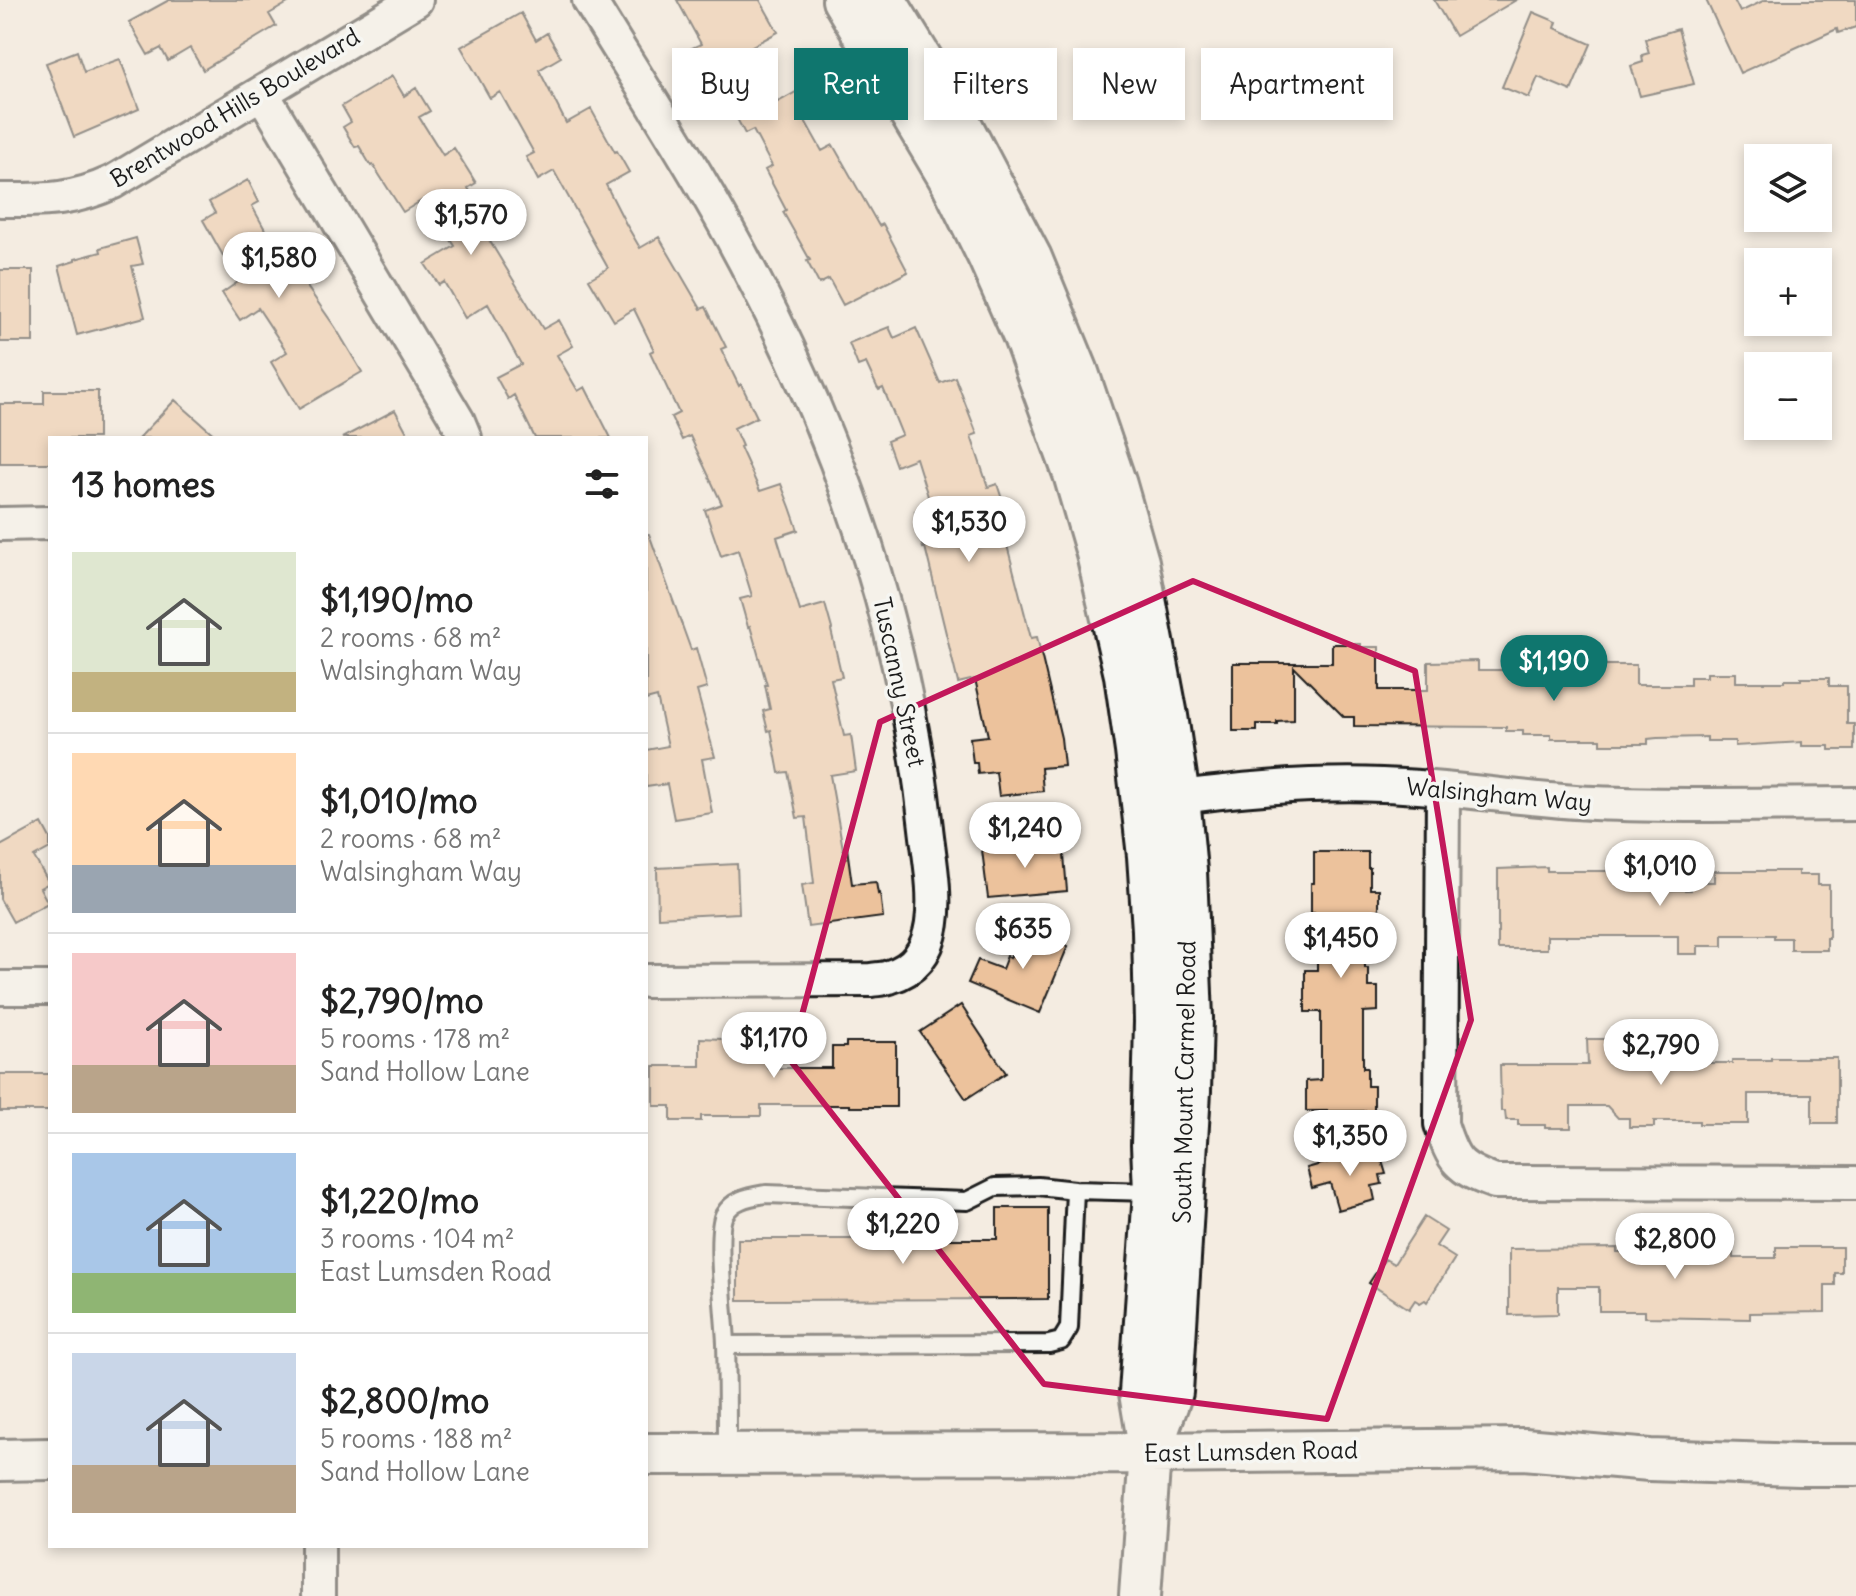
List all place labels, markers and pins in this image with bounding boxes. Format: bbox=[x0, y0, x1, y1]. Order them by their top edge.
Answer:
pin: $1,570 bbox=[406, 189, 536, 257]
pin: $1,580 bbox=[214, 232, 344, 300]
pin: $1,530 bbox=[904, 496, 1034, 564]
pin: $1,190 bbox=[1489, 635, 1619, 703]
pin: $1,240 bbox=[960, 802, 1090, 870]
pin: $1,010 bbox=[1595, 840, 1725, 908]
pin: $635 bbox=[976, 903, 1070, 971]
pin: $1,450 bbox=[1276, 912, 1406, 980]
pin: $1,170 bbox=[709, 1012, 839, 1080]
pin: $2,790 bbox=[1596, 1019, 1726, 1087]
pin: $1,350 bbox=[1285, 1110, 1415, 1178]
pin: $1,220 bbox=[838, 1198, 968, 1266]
pin: $2,800 bbox=[1610, 1213, 1740, 1281]

